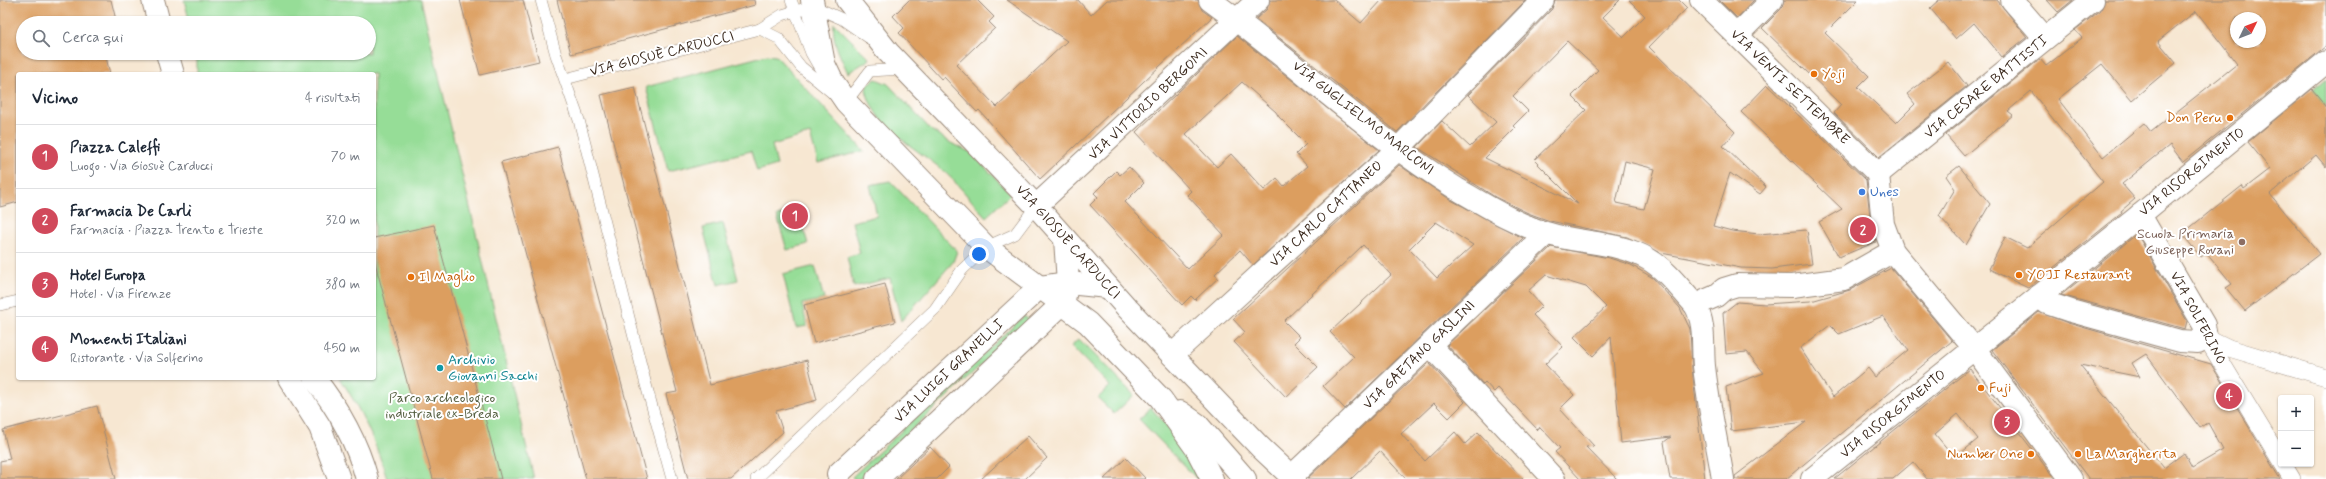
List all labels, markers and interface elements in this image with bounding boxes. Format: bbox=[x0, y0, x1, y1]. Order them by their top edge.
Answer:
north arrow bbox=[2230, 12, 2266, 48]
search box bbox=[16, 16, 376, 60]
street label: VIA VENTI SETTEMBRE bbox=[1727, 25, 1853, 149]
icon: search bbox=[30, 27, 52, 49]
street label: VIA GIOSUÈ CARDUCCI bbox=[588, 27, 736, 81]
text: Cerca qui bbox=[62, 28, 123, 48]
street label: VIA CESARE BATTISTI bbox=[1920, 31, 2052, 143]
street label: VIA VITTORIO BERGOMI bbox=[1084, 44, 1212, 164]
street label: VIA GUGLIELMO MARCONI bbox=[1289, 57, 1437, 179]
place label: Yoji bbox=[1822, 65, 1845, 83]
marker: Yoji bbox=[1809, 69, 1819, 79]
text: Vicino bbox=[32, 87, 78, 109]
text: 4 risultati bbox=[305, 90, 360, 107]
place label: Don Peru bbox=[2166, 109, 2222, 127]
marker: Don Peru bbox=[2225, 113, 2235, 123]
street label: VIA RISORGIMENTO bbox=[2135, 124, 2249, 220]
text: Piazza Caleffi bbox=[70, 138, 160, 158]
text: 1 bbox=[42, 148, 48, 165]
text: 70 m bbox=[331, 148, 360, 165]
street label: VIA CARLO CATTANEO bbox=[1266, 157, 1386, 271]
text: Luogo · Via Giosuè Carducci bbox=[70, 158, 213, 175]
street label: VIA GIOSUÈ CARDUCCI bbox=[1012, 181, 1124, 303]
place label: Unes bbox=[1870, 183, 1899, 201]
marker: Unes bbox=[1857, 187, 1867, 197]
pin: 1 bbox=[782, 201, 808, 231]
text: Farmacia De Carli bbox=[70, 202, 191, 222]
text: 2 bbox=[42, 212, 48, 229]
text: 320 m bbox=[326, 212, 360, 229]
pin: 2 bbox=[1850, 215, 1876, 245]
text: Farmacia · Piazza Trento e Trieste bbox=[70, 222, 263, 239]
place label: Scuola Primaria Giuseppe Rovani bbox=[2137, 225, 2234, 259]
marker: Scuola Primaria Giuseppe Rovani bbox=[2237, 237, 2247, 247]
your location bbox=[969, 244, 989, 264]
text: Hotel Europa bbox=[70, 266, 146, 286]
place label: YOJI Restaurant bbox=[2027, 266, 2131, 284]
place label: Il Maglio bbox=[419, 268, 475, 287]
street label: VIA SOLFERINO bbox=[2166, 268, 2230, 368]
marker: YOJI Restaurant bbox=[2014, 270, 2024, 280]
marker: Il Maglio bbox=[406, 272, 416, 282]
text: 3 bbox=[42, 276, 48, 293]
text: 380 m bbox=[325, 276, 360, 293]
text: Hotel · Via Firenze bbox=[70, 286, 171, 303]
street label: VIA GAETANO GASLINI bbox=[1359, 297, 1479, 413]
street label: VIA LUIGI GRANELLI bbox=[890, 315, 1008, 427]
text: Momenti Italiani bbox=[70, 330, 187, 350]
text: 4 bbox=[41, 340, 49, 357]
text: 450 m bbox=[324, 340, 360, 357]
text: Ristorante · Via Solferino bbox=[70, 350, 203, 367]
place label: Archivio Giovanni Sacchi bbox=[448, 351, 538, 385]
marker: Archivio Giovanni Sacchi bbox=[435, 363, 445, 373]
street label: VIA RISORGIMENTO bbox=[1836, 366, 1950, 462]
place label: Fuji bbox=[1989, 379, 2011, 397]
pin: 4 bbox=[2216, 381, 2242, 411]
marker: Fuji bbox=[1976, 383, 1986, 393]
park label: Parco archeologico industriale ex-Breda bbox=[385, 389, 499, 423]
map controls bbox=[2278, 395, 2314, 467]
button: + bbox=[2278, 395, 2314, 431]
pin: 3 bbox=[1994, 407, 2020, 437]
button: − bbox=[2278, 431, 2314, 467]
place label: Number One bbox=[1947, 445, 2023, 463]
place label: La Margherita bbox=[2086, 445, 2177, 463]
marker: Number One bbox=[2026, 449, 2036, 459]
marker: La Margherita bbox=[2073, 449, 2083, 459]

